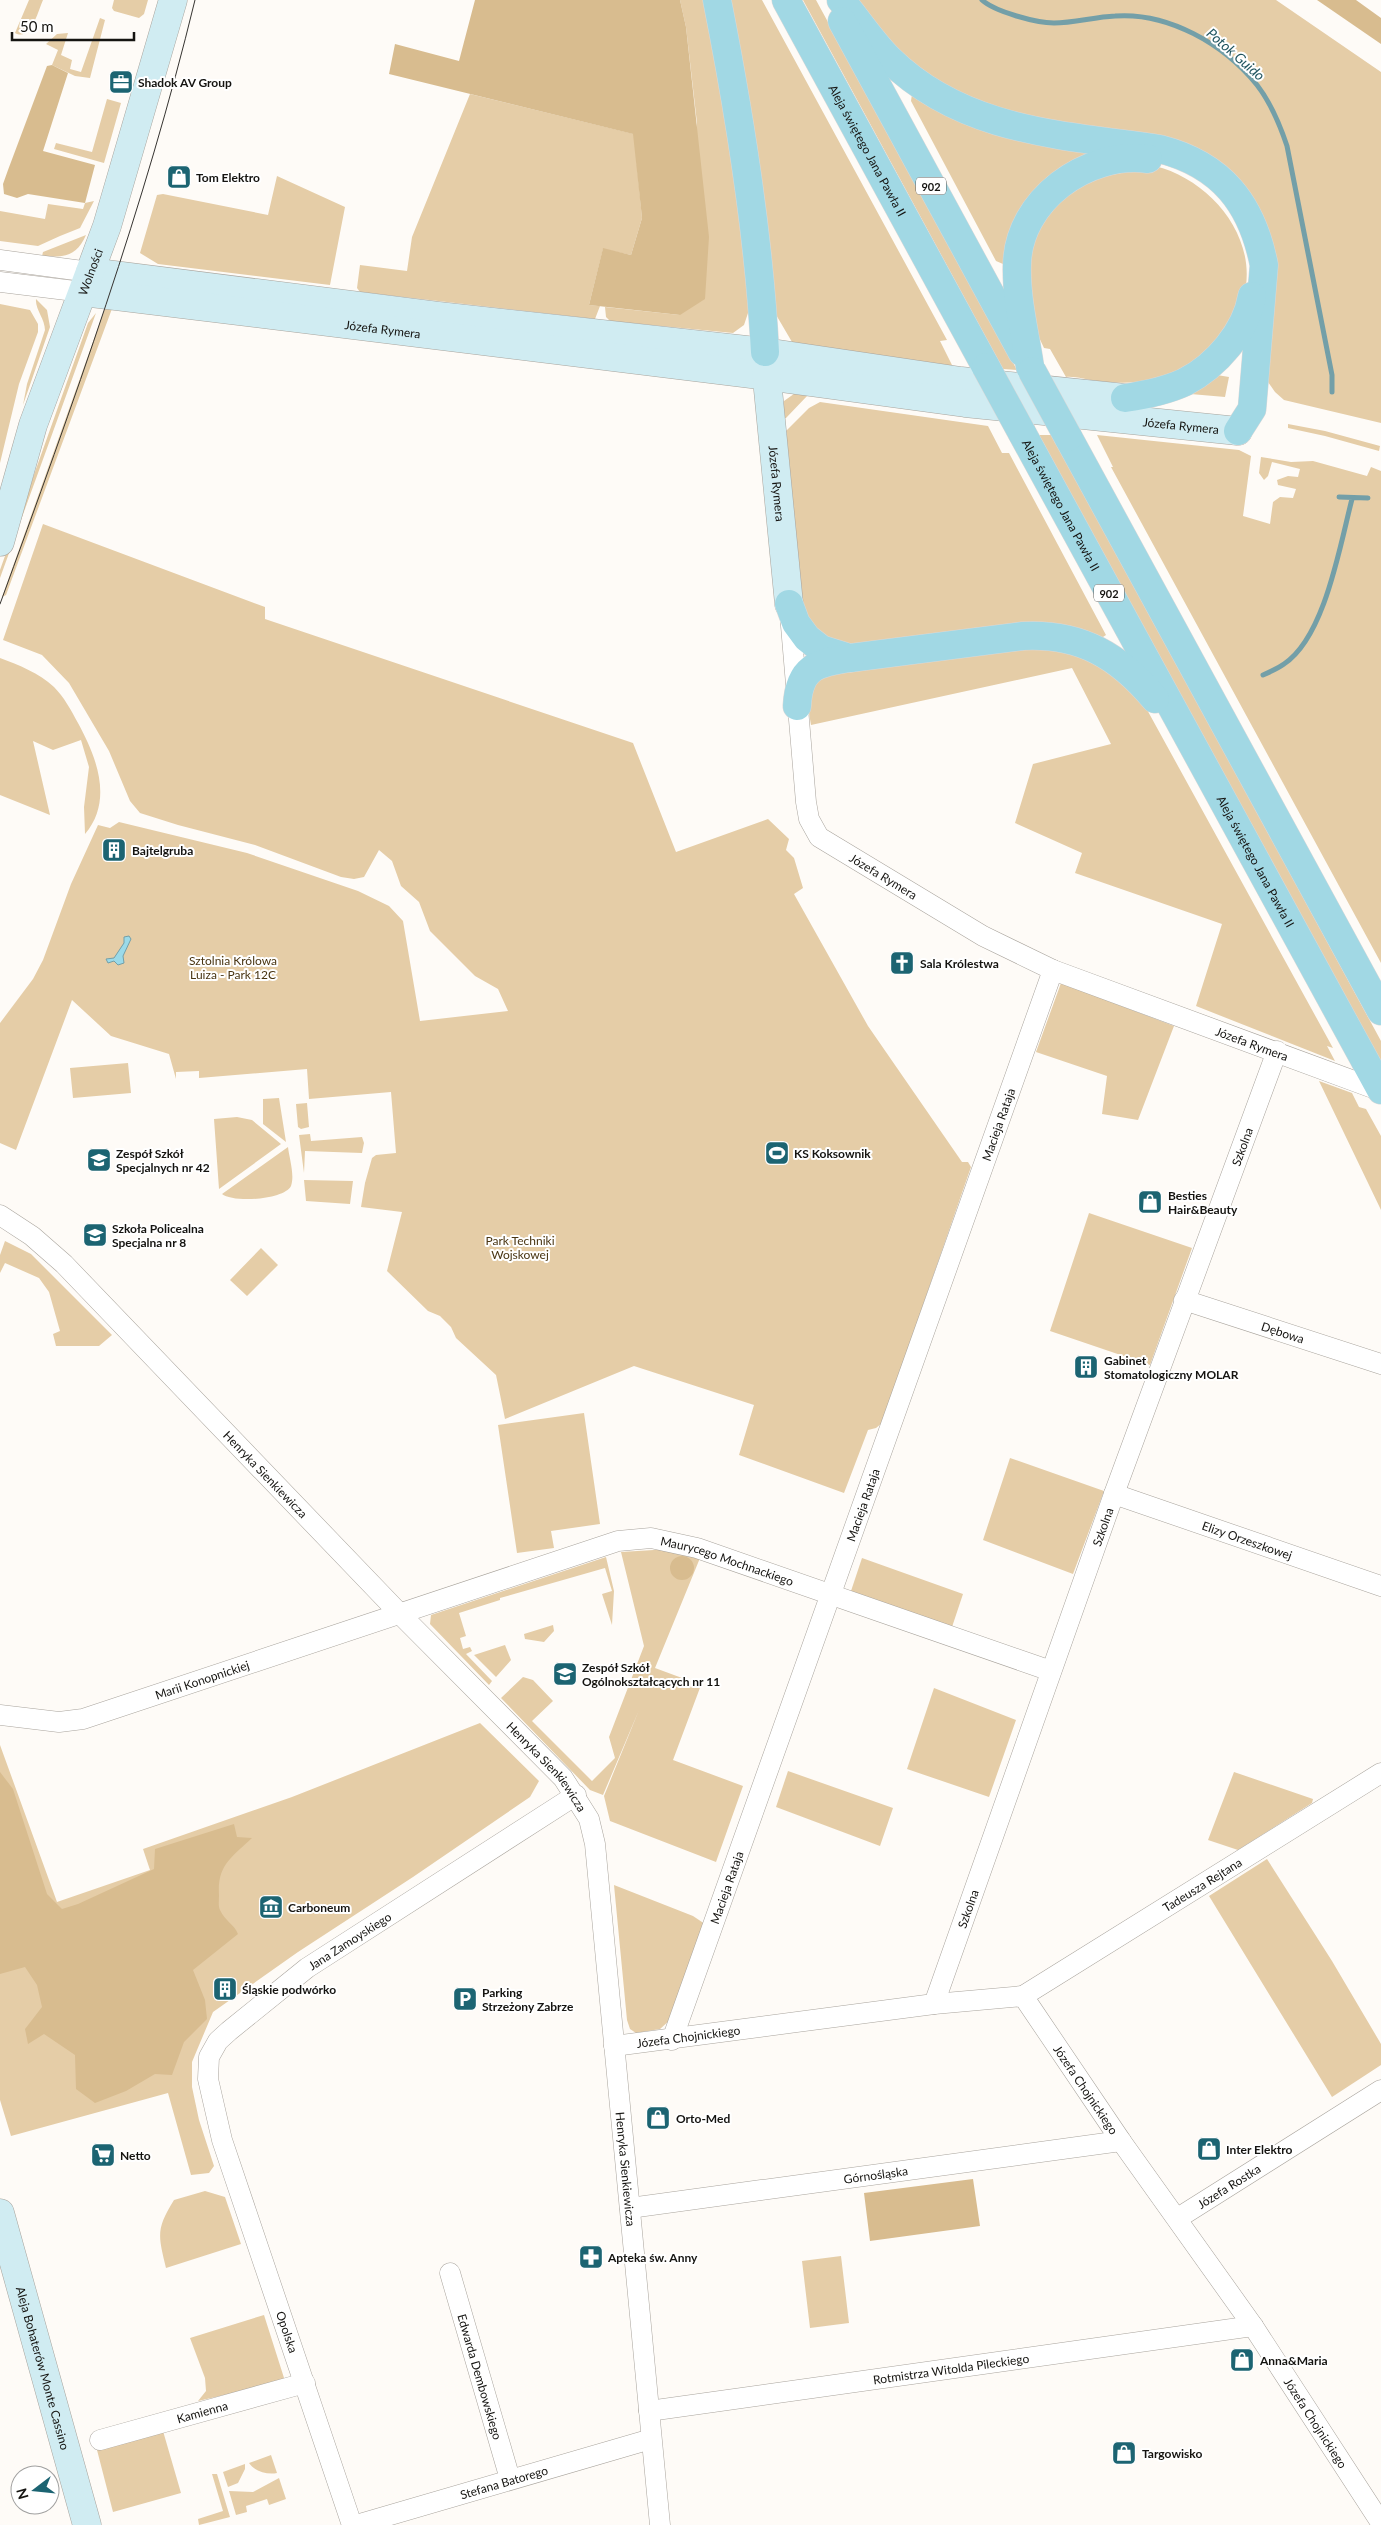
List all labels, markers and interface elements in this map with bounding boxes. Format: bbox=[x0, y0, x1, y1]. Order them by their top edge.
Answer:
scale bar bbox=[12, 10, 135, 42]
text: 50 m bbox=[20, 17, 54, 35]
water label: Potok Guido bbox=[1203, 24, 1269, 84]
office icon: Shadok AV Group bbox=[108, 69, 134, 95]
place label: Shadok AV Group bbox=[138, 75, 232, 90]
street label: Aleja świętego Jana Pawła II bbox=[826, 82, 910, 219]
shop icon: Tom Elektro bbox=[166, 164, 192, 190]
place label: Tom Elektro bbox=[196, 170, 260, 185]
road number: 902 bbox=[916, 178, 946, 195]
street label: Wolności bbox=[74, 246, 106, 297]
street label: Józefa Rymera bbox=[344, 317, 422, 341]
street label: Józefa Rymera bbox=[1142, 414, 1220, 437]
street label: Aleja świętego Jana Pawła II bbox=[1019, 436, 1103, 573]
street label: Józefa Rymera bbox=[766, 445, 788, 522]
road number: 902 bbox=[1094, 584, 1124, 602]
street label: Aleja świętego Jana Pawła II bbox=[1214, 793, 1298, 930]
building icon: Bajtelgruba bbox=[101, 837, 127, 863]
place label: Bajtelgruba bbox=[132, 843, 193, 858]
street label: Józefa Rymera bbox=[847, 850, 920, 902]
church icon: Sala Królestwa bbox=[889, 950, 915, 976]
park label: Sztolnia Królowa Luiza - Park 12C bbox=[189, 953, 277, 982]
place label: Sala Królestwa bbox=[920, 956, 999, 971]
street label: Józefa Rymera bbox=[1214, 1023, 1290, 1064]
street label: Macieja Rataja bbox=[978, 1086, 1018, 1163]
street label: Szkolna bbox=[1228, 1125, 1256, 1168]
sports icon: KS Koksownik bbox=[764, 1140, 790, 1166]
place label: Zespół Szkół Specjalnych nr 42 bbox=[116, 1146, 210, 1175]
place label: KS Koksownik bbox=[794, 1146, 871, 1161]
school or university icon: Zespół Szkół Specjalnych nr 42 bbox=[86, 1147, 112, 1173]
place label: Besties Hair&Beauty bbox=[1168, 1188, 1238, 1217]
shop icon: Besties Hair&Beauty bbox=[1137, 1189, 1163, 1215]
place label: Szkoła Policealna Specjalna nr 8 bbox=[112, 1221, 204, 1250]
school or university icon: Szkoła Policealna Specjalna nr 8 bbox=[82, 1222, 108, 1248]
park label: Park Techniki Wojskowej bbox=[485, 1233, 555, 1262]
street label: Dębowa bbox=[1260, 1318, 1306, 1346]
place label: Gabinet Stomatologiczny MOLAR bbox=[1104, 1353, 1239, 1382]
building icon: Gabinet Stomatologiczny MOLAR bbox=[1073, 1354, 1099, 1380]
street label: Henryka Sienkiewicza bbox=[220, 1427, 311, 1521]
street label: Macieja Rataja bbox=[843, 1466, 882, 1543]
street label: Szkolna bbox=[1089, 1506, 1116, 1548]
street label: Elizy Orzeszkowej bbox=[1200, 1517, 1294, 1562]
street label: Maurycego Mochnackiego bbox=[659, 1533, 796, 1589]
street label: Marii Konopnickiej bbox=[153, 1657, 251, 1702]
place label: Zespół Szkół Ogólnokształcących nr 11 bbox=[582, 1660, 720, 1689]
school or university icon: Zespół Szkół Ogólnokształcących nr 11 bbox=[552, 1661, 578, 1687]
street label: Henryka Sienkiewicza bbox=[504, 1718, 590, 1814]
street label: Macieja Rataja bbox=[706, 1849, 746, 1926]
street label: Tadeusza Rejtana bbox=[1160, 1854, 1244, 1915]
street label: Szkolna bbox=[954, 1887, 981, 1930]
museum icon: Carboneum bbox=[258, 1894, 284, 1920]
place label: Carboneum bbox=[288, 1900, 350, 1915]
street label: Jana Zamoyskiego bbox=[305, 1908, 394, 1973]
building icon: Śląskie podwórko bbox=[212, 1976, 238, 2002]
place label: Śląskie podwórko bbox=[242, 1982, 336, 1997]
place label: Parking Strzeżony Zabrze bbox=[482, 1985, 574, 2014]
parking icon: Parking Strzeżony Zabrze bbox=[452, 1986, 478, 2012]
street label: Józefa Chojnickiego bbox=[636, 2022, 741, 2050]
street label: Józefa Chojnickiego bbox=[1051, 2042, 1122, 2137]
shop icon: Orto-Med bbox=[645, 2105, 671, 2131]
street label: Henryka Sienkiewicza bbox=[613, 2111, 639, 2227]
place label: Orto-Med bbox=[676, 2111, 730, 2126]
shop icon: Inter Elektro bbox=[1196, 2136, 1222, 2162]
supermarket icon: Netto bbox=[90, 2142, 116, 2168]
place label: Inter Elektro bbox=[1226, 2142, 1293, 2157]
place label: Netto bbox=[120, 2148, 151, 2163]
street label: Józefa Rostka bbox=[1194, 2160, 1263, 2212]
street label: Górnośląska bbox=[843, 2163, 909, 2186]
pharmacy icon: Apteka św. Anny bbox=[578, 2244, 604, 2270]
place label: Apteka św. Anny bbox=[607, 2250, 698, 2265]
street label: Aleja Bohaterów Monte Cassino bbox=[13, 2285, 73, 2452]
street label: Opolska bbox=[273, 2309, 301, 2355]
street label: Edwarda Dembowskiego bbox=[455, 2312, 506, 2442]
shop icon: Anna&Maria bbox=[1229, 2347, 1255, 2373]
street label: Rotmistrza Witolda Pileckiego bbox=[872, 2350, 1030, 2387]
place label: Anna&Maria bbox=[1259, 2353, 1328, 2368]
street label: Józefa Chojnickiego bbox=[1281, 2375, 1351, 2471]
street label: Kamienna bbox=[175, 2397, 229, 2426]
shop icon: Targowisko bbox=[1111, 2440, 1137, 2466]
place label: Targowisko bbox=[1142, 2446, 1202, 2461]
street label: Stefana Batorego bbox=[458, 2462, 550, 2502]
north arrow bbox=[10, 2465, 60, 2515]
text: N bbox=[12, 2486, 32, 2501]

